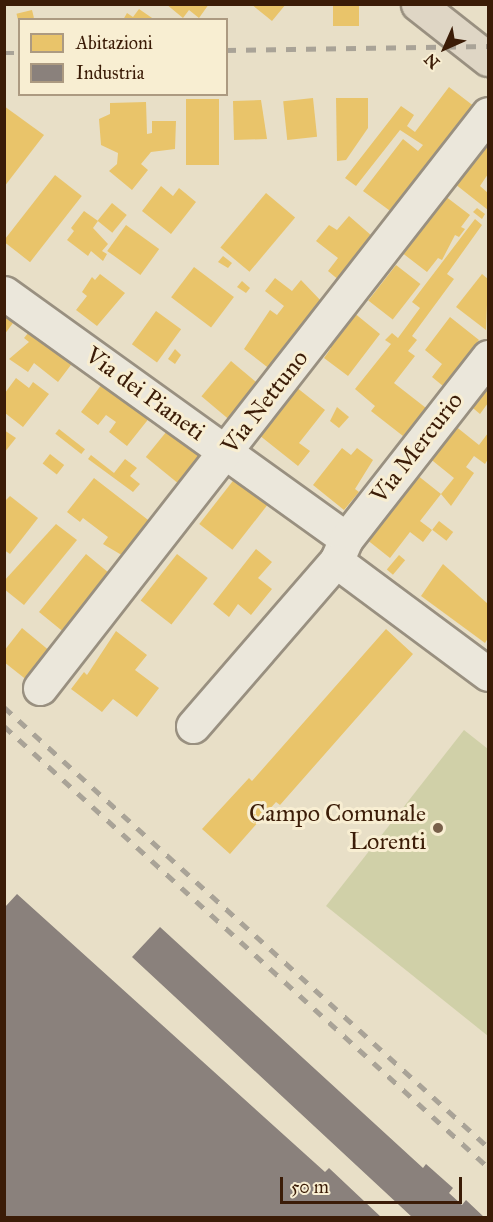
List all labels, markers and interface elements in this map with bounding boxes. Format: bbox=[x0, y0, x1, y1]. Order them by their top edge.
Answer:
legend bbox=[18, 18, 228, 96]
north arrow bbox=[415, 18, 475, 78]
text: Abitazioni bbox=[76, 32, 153, 54]
text: N bbox=[420, 50, 443, 73]
text: Industria bbox=[76, 62, 144, 84]
street label: Via dei Pianeti bbox=[80, 341, 210, 447]
street label: Via Nettuno bbox=[216, 344, 314, 460]
street label: Via Mercurio bbox=[365, 387, 469, 509]
place label: Campo Comunale Lorenti bbox=[249, 800, 426, 856]
marker: Campo Comunale Lorenti bbox=[431, 821, 445, 835]
scale bar bbox=[283, 1165, 464, 1203]
text: 50 m bbox=[291, 1176, 329, 1198]

